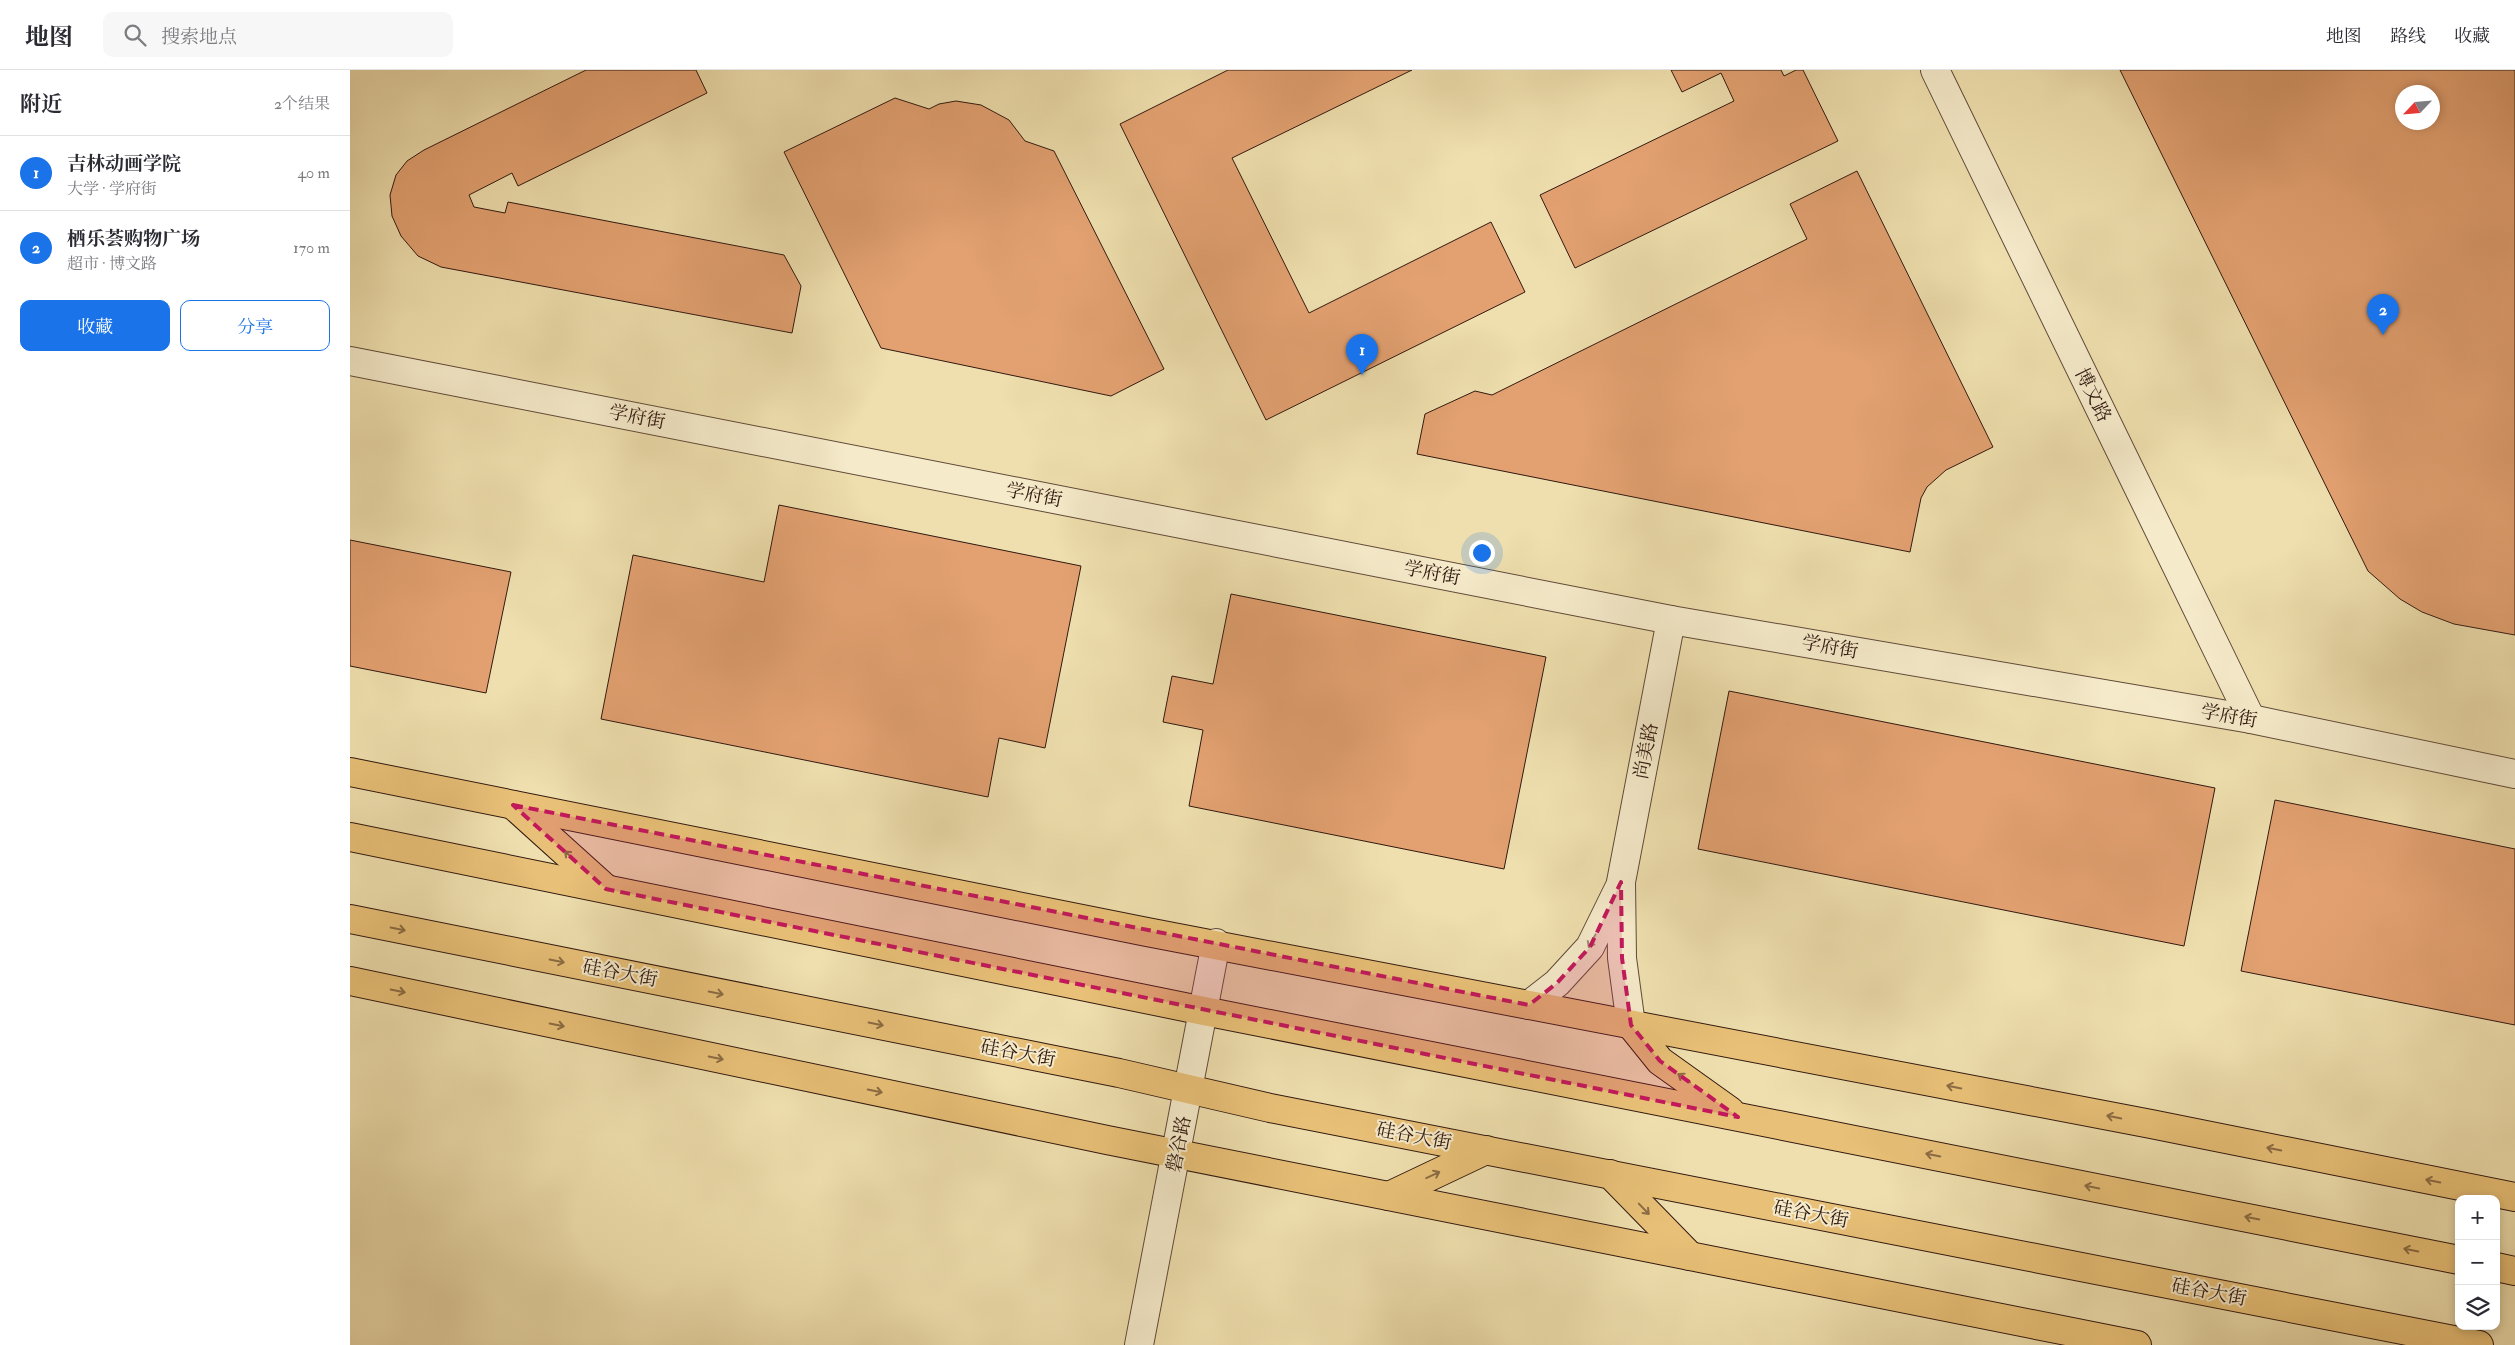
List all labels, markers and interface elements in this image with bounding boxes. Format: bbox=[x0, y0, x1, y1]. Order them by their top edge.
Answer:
search box bbox=[103, 12, 453, 57]
icon: search bbox=[121, 21, 149, 49]
text: 地图 bbox=[25, 22, 73, 53]
text: 搜索地点 bbox=[161, 25, 237, 49]
text: 地图 bbox=[2326, 25, 2362, 48]
text: 路线 bbox=[2390, 25, 2426, 48]
text: 收藏 bbox=[2454, 25, 2490, 48]
north arrow bbox=[2395, 85, 2440, 130]
text: 附近 bbox=[20, 91, 62, 118]
text: 2个结果 bbox=[274, 94, 330, 114]
text: 吉林动画学院 bbox=[67, 152, 181, 176]
text: 1 bbox=[33, 163, 39, 183]
text: 40 m bbox=[297, 163, 330, 183]
text: 大学 · 学府街 bbox=[67, 179, 157, 199]
text: 栖乐荟购物广场 bbox=[67, 227, 200, 251]
text: 2 bbox=[32, 238, 40, 258]
text: 170 m bbox=[293, 238, 330, 258]
text: 超市 · 博文路 bbox=[67, 254, 157, 274]
pin: 2 bbox=[2367, 294, 2399, 335]
button: 收藏 bbox=[20, 300, 170, 351]
button: 分享 bbox=[180, 300, 330, 351]
pin: 1 bbox=[1346, 334, 1378, 375]
street label: 博文路 bbox=[2070, 364, 2116, 426]
street label: 学府街 bbox=[607, 400, 667, 434]
street label: 学府街 bbox=[1004, 478, 1064, 512]
your location bbox=[1469, 540, 1495, 566]
street label: 学府街 bbox=[1402, 556, 1462, 590]
street label: 学府街 bbox=[1800, 630, 1860, 664]
street label: 学府街 bbox=[2199, 699, 2259, 733]
street label: 尚美路 bbox=[1629, 721, 1663, 781]
one-way arrow bbox=[564, 851, 577, 862]
one-way arrow bbox=[389, 924, 405, 934]
one-way arrow bbox=[1587, 934, 1597, 949]
street label: 硅谷大街 bbox=[580, 954, 660, 992]
one-way arrow bbox=[549, 956, 565, 966]
one-way arrow bbox=[389, 987, 405, 996]
one-way arrow bbox=[708, 988, 724, 998]
one-way arrow bbox=[548, 1020, 564, 1030]
one-way arrow bbox=[867, 1020, 883, 1030]
street label: 硅谷大街 bbox=[978, 1034, 1058, 1072]
one-way arrow bbox=[707, 1054, 723, 1063]
one-way arrow bbox=[1677, 1073, 1691, 1083]
one-way arrow bbox=[1947, 1082, 1963, 1091]
one-way arrow bbox=[866, 1087, 882, 1097]
one-way arrow bbox=[2107, 1112, 2123, 1122]
street label: 磐谷路 bbox=[1162, 1114, 1196, 1174]
street label: 硅谷大街 bbox=[1374, 1117, 1454, 1155]
one-way arrow bbox=[2266, 1144, 2282, 1153]
one-way arrow bbox=[1925, 1150, 1941, 1159]
one-way arrow bbox=[1425, 1170, 1440, 1179]
one-way arrow bbox=[2425, 1175, 2441, 1185]
one-way arrow bbox=[2085, 1182, 2101, 1191]
street label: 硅谷大街 bbox=[1771, 1195, 1851, 1233]
map controls bbox=[2455, 1195, 2500, 1330]
button: + bbox=[2455, 1195, 2500, 1240]
one-way arrow bbox=[1638, 1203, 1650, 1216]
one-way arrow bbox=[2244, 1213, 2260, 1223]
button: − bbox=[2455, 1240, 2500, 1285]
one-way arrow bbox=[2403, 1245, 2419, 1254]
street label: 硅谷大街 bbox=[2169, 1273, 2249, 1311]
button: layers bbox=[2455, 1285, 2500, 1330]

